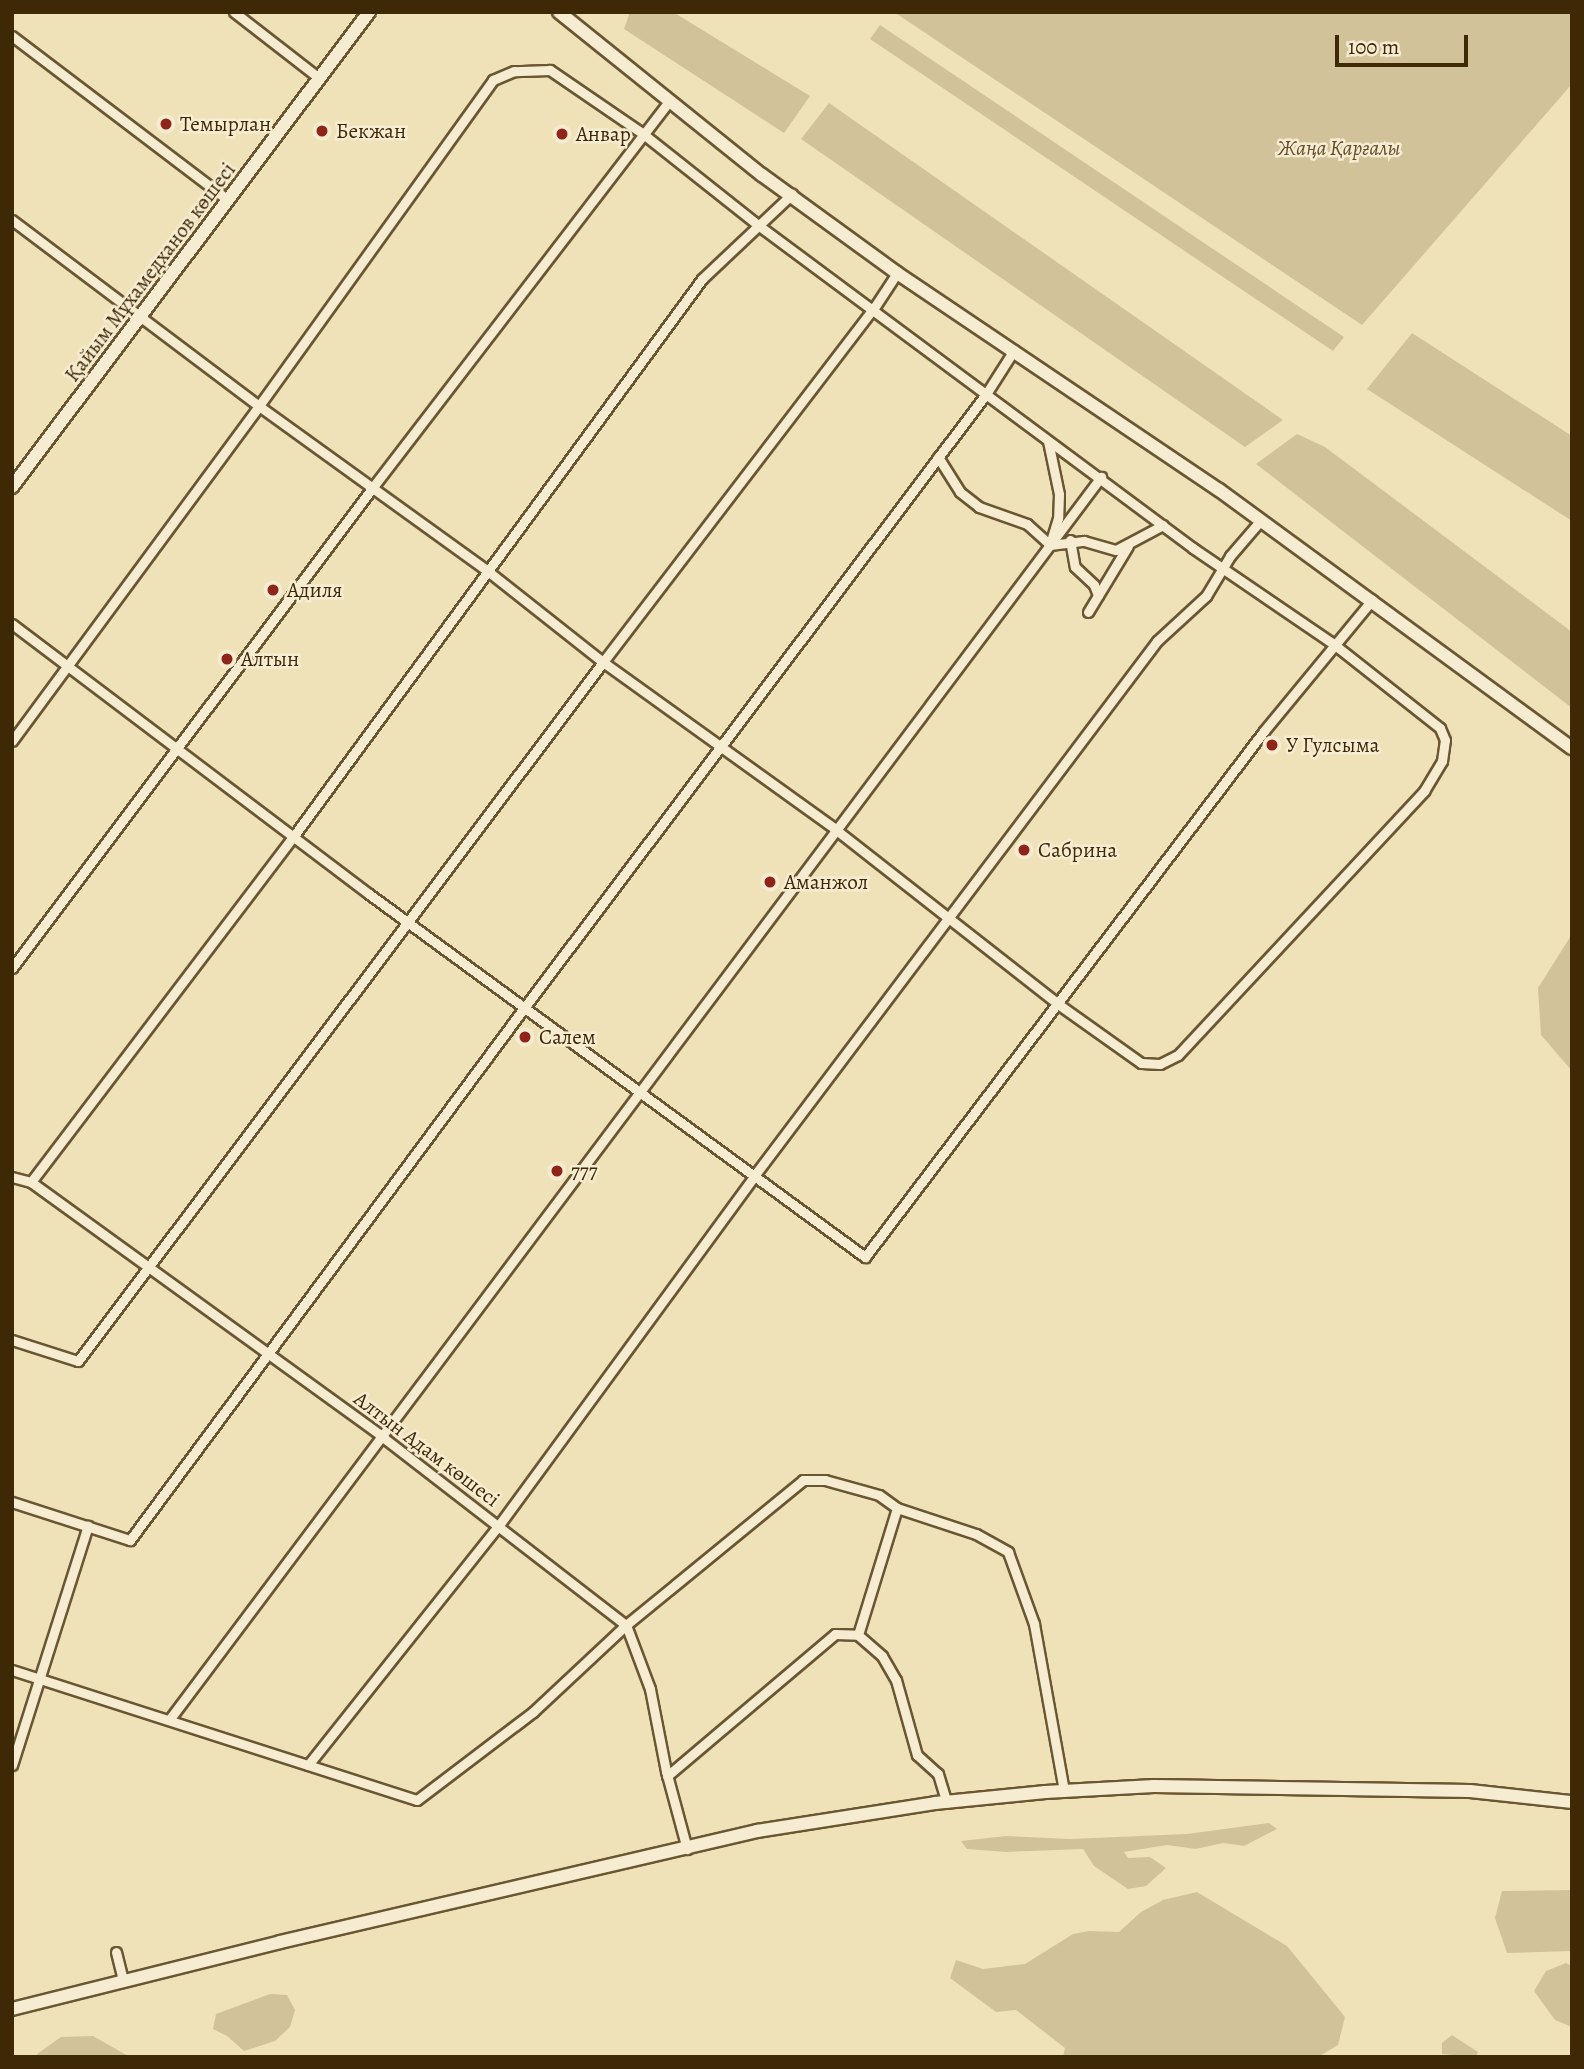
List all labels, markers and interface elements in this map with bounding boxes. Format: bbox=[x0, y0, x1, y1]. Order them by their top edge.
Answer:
scale bar bbox=[1339, 21, 1472, 65]
text: 100 m bbox=[1348, 33, 1399, 61]
place label: Темырлан bbox=[180, 111, 271, 137]
marker: Темырлан bbox=[158, 116, 174, 132]
place label: Бекжан bbox=[336, 118, 406, 144]
place label: Анвар bbox=[576, 121, 631, 147]
marker: Бекжан bbox=[314, 123, 330, 139]
marker: Анвар bbox=[554, 126, 570, 142]
park label: Жаңа Қарғалы bbox=[1278, 135, 1400, 161]
street label: Қайым Мұхамедханов көшесі bbox=[59, 158, 241, 386]
place label: Адиля bbox=[287, 577, 342, 603]
marker: Адиля bbox=[265, 582, 281, 598]
place label: Алтын bbox=[241, 646, 299, 672]
marker: Алтын bbox=[219, 651, 235, 667]
place label: У Гулсыма bbox=[1286, 732, 1379, 758]
marker: У Гулсыма bbox=[1264, 737, 1280, 753]
place label: Сабрина bbox=[1038, 837, 1117, 863]
marker: Сабрина bbox=[1016, 842, 1032, 858]
place label: Аманжол bbox=[784, 869, 868, 895]
marker: Аманжол bbox=[762, 874, 778, 890]
place label: Салем bbox=[539, 1024, 596, 1050]
marker: Салем bbox=[517, 1029, 533, 1045]
place label: 777 bbox=[571, 1158, 597, 1184]
marker: 777 bbox=[549, 1163, 565, 1179]
street label: Алтын Адам көшесі bbox=[349, 1386, 505, 1512]

